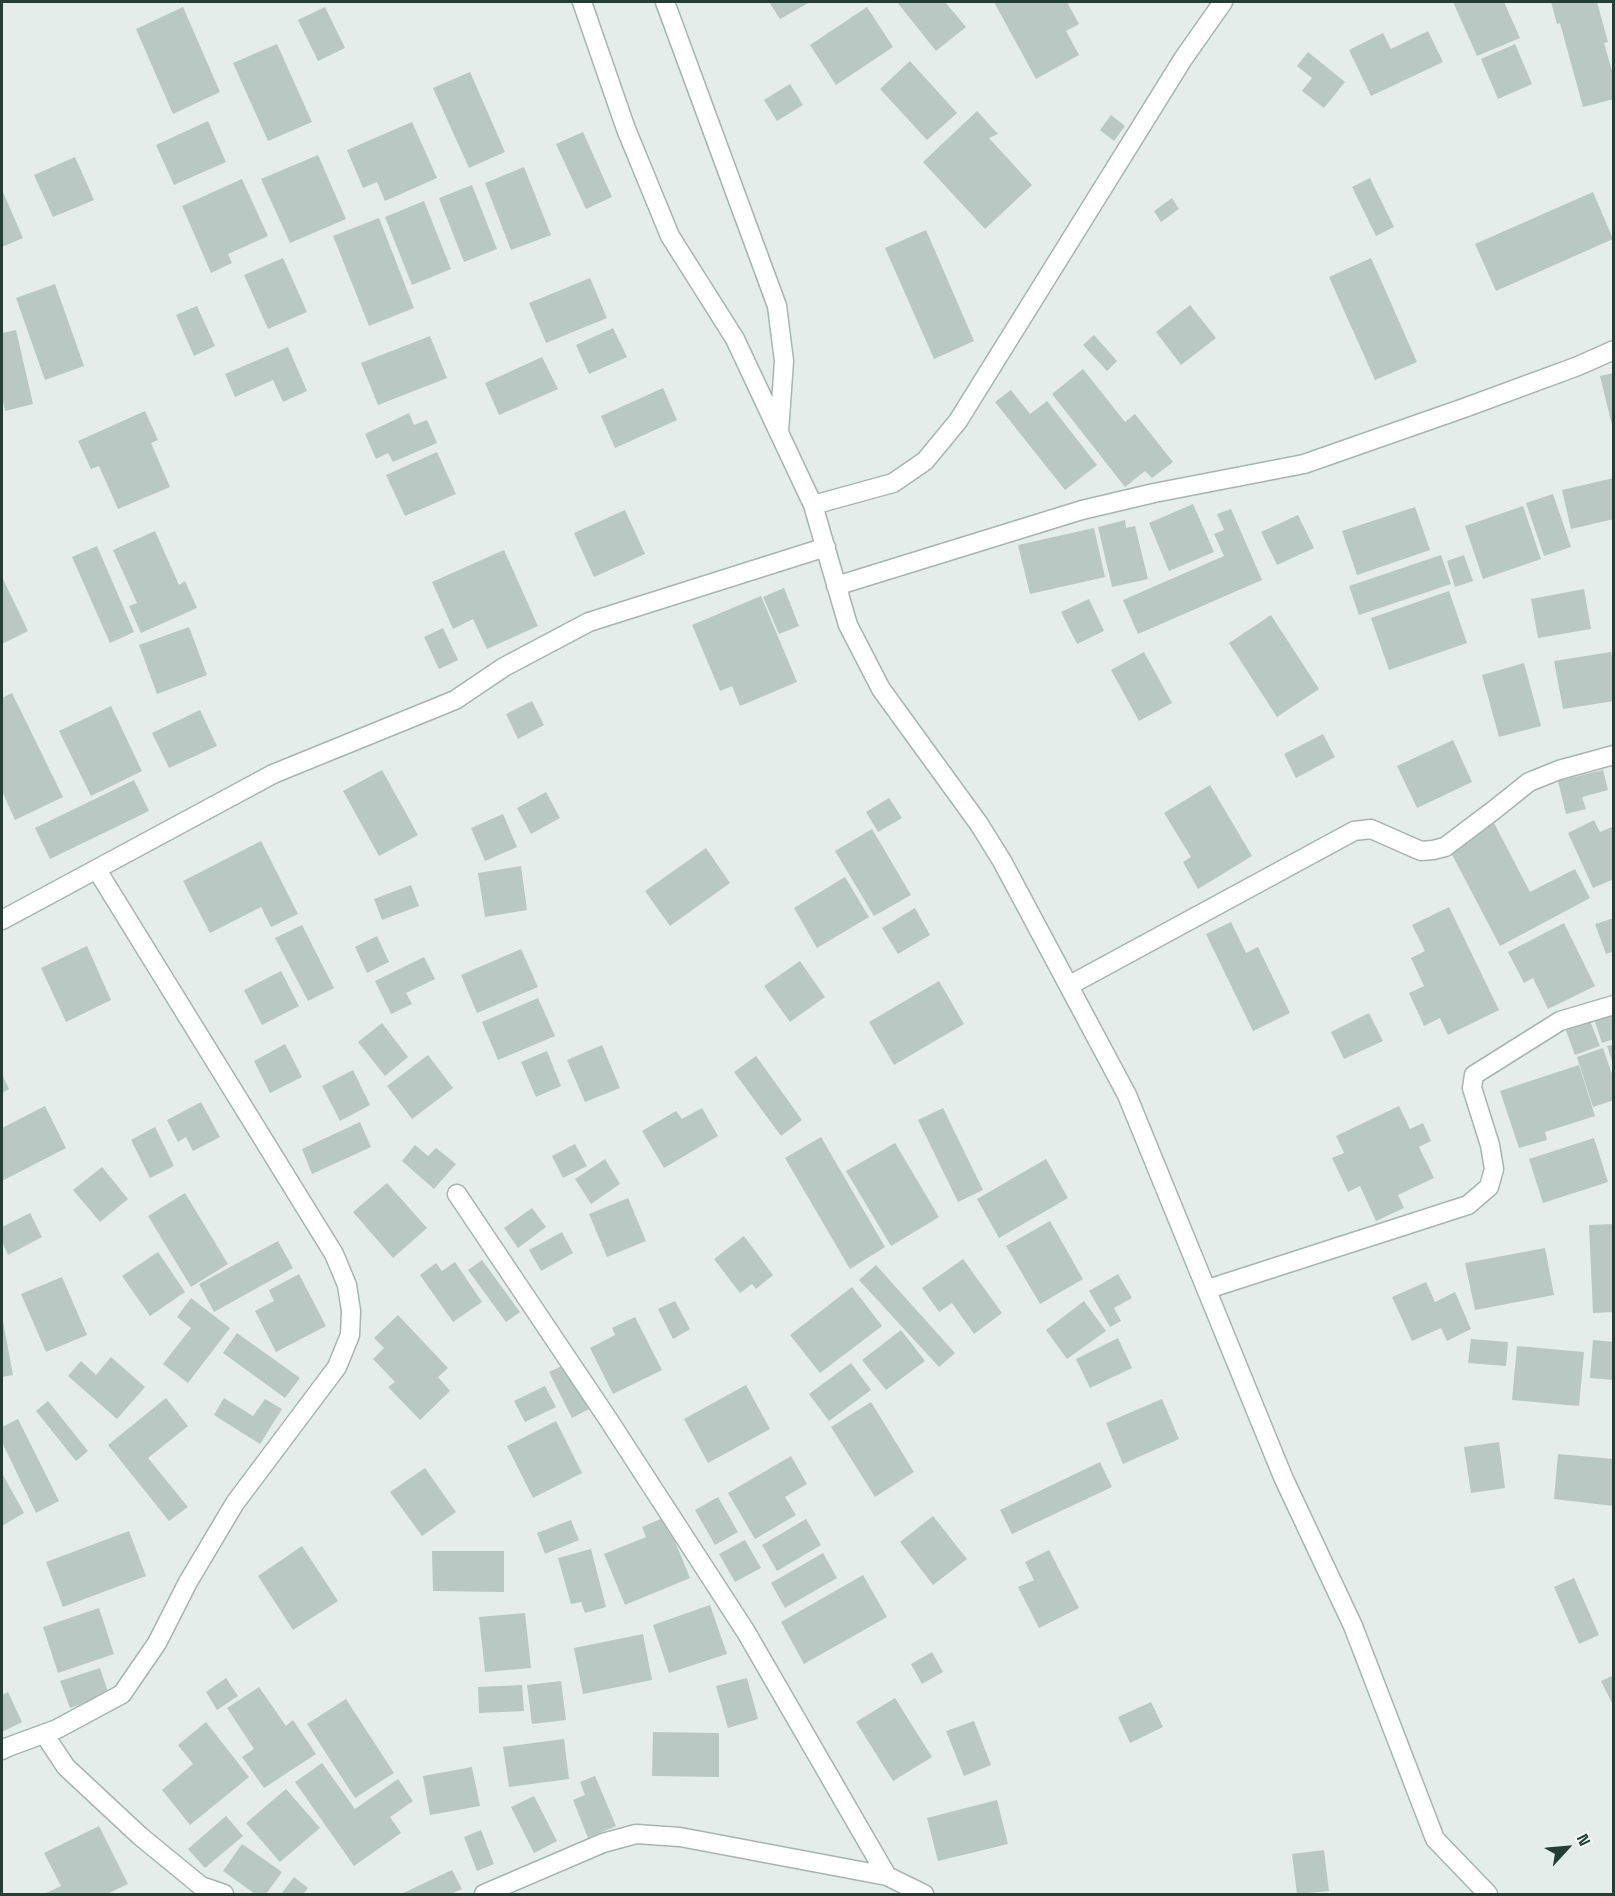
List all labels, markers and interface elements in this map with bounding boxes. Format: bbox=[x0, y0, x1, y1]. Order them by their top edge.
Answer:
north arrow bbox=[1537, 1818, 1597, 1878]
text: N bbox=[1572, 1830, 1595, 1849]

